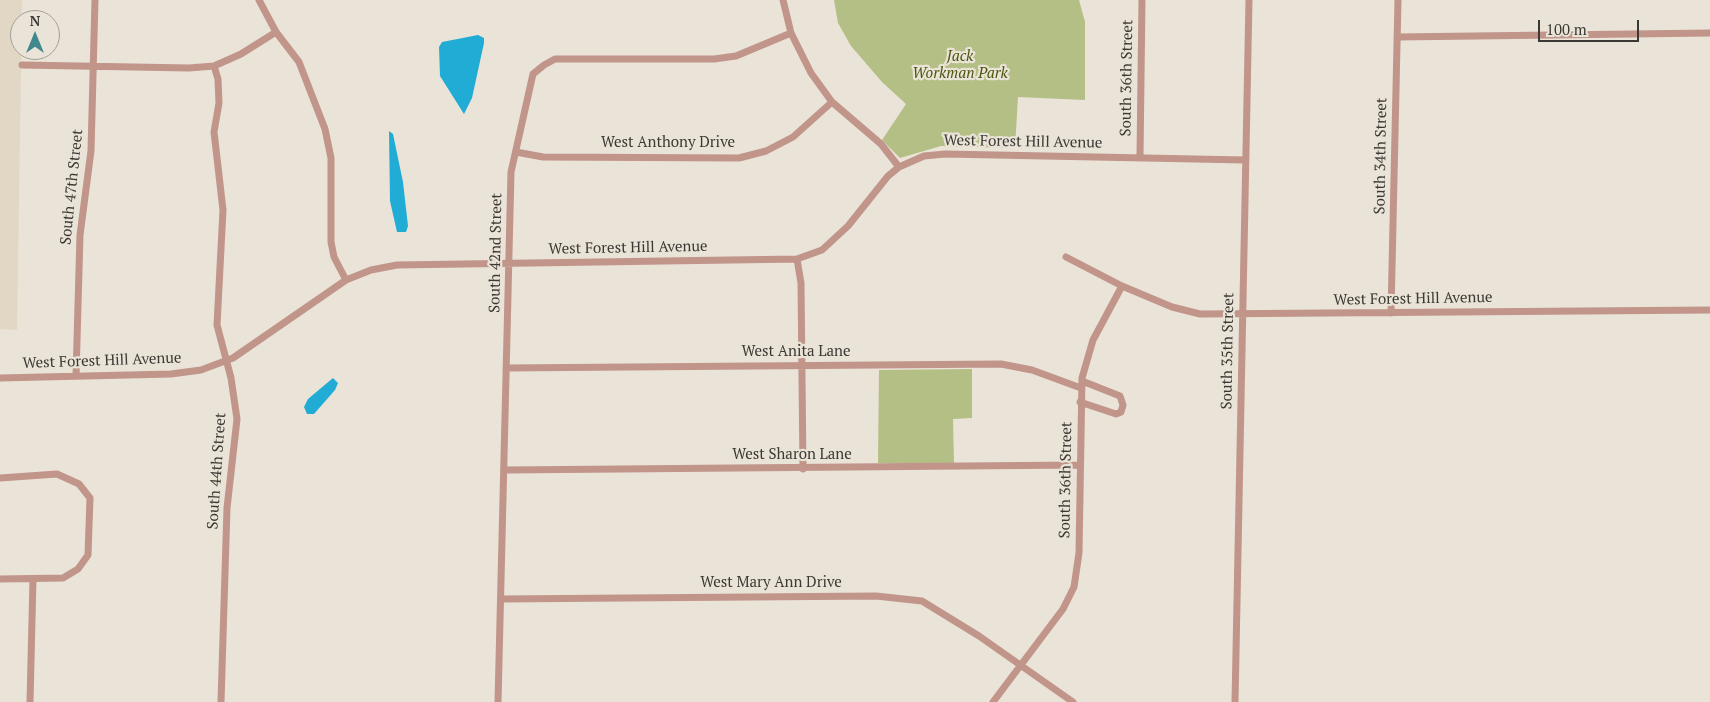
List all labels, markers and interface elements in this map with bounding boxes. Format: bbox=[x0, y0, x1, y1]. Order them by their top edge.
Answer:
north arrow bbox=[10, 10, 60, 60]
scale bar bbox=[1540, 10, 1641, 42]
text: N bbox=[30, 11, 40, 30]
street label: South 36th Street bbox=[1117, 19, 1137, 137]
text: 100 m bbox=[1546, 19, 1587, 39]
park label: Jack Workman Park bbox=[912, 48, 1008, 83]
street label: South 34th Street bbox=[1371, 97, 1391, 215]
street label: South 47th Street bbox=[57, 128, 87, 246]
street label: West Forest Hill Avenue bbox=[943, 132, 1103, 152]
street label: West Anthony Drive bbox=[601, 134, 735, 152]
street label: South 42nd Street bbox=[486, 193, 506, 313]
street label: West Forest Hill Avenue bbox=[548, 238, 708, 258]
street label: West Forest Hill Avenue bbox=[1333, 289, 1493, 309]
street label: South 35th Street bbox=[1218, 292, 1238, 410]
street label: West Anita Lane bbox=[741, 343, 851, 361]
street label: West Forest Hill Avenue bbox=[22, 349, 182, 373]
street label: South 44th Street bbox=[204, 412, 230, 530]
street label: South 36th Street bbox=[1056, 421, 1076, 539]
street label: West Sharon Lane bbox=[732, 446, 852, 464]
street label: West Mary Ann Drive bbox=[700, 574, 842, 592]

